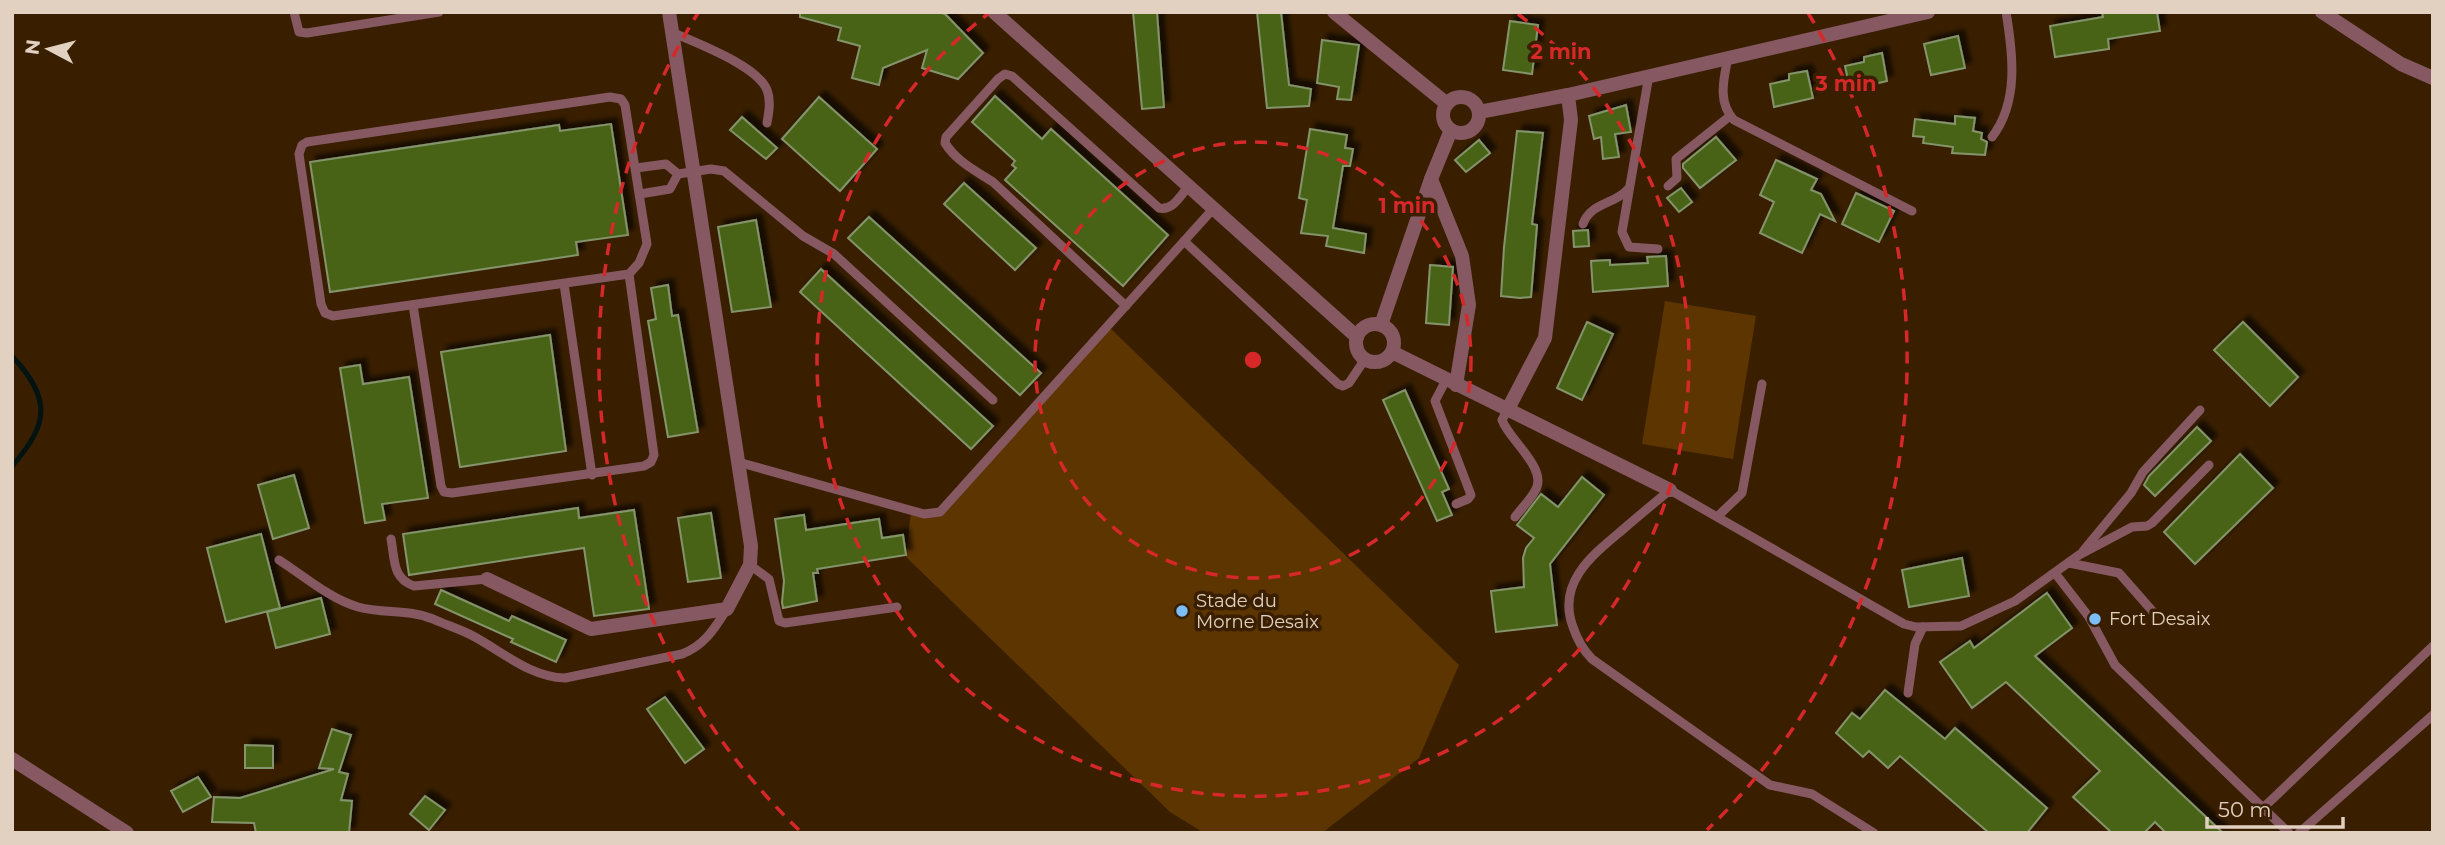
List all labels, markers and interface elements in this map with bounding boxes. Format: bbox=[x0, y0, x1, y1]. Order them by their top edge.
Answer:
north arrow bbox=[14, 14, 84, 84]
text: N bbox=[20, 38, 45, 56]
text: 2 min bbox=[1530, 39, 1592, 64]
text: 3 min bbox=[1814, 71, 1877, 96]
text: 1 min bbox=[1378, 193, 1436, 218]
centre of rings bbox=[1241, 348, 1265, 372]
place label: Stade du Morne Desaix bbox=[1196, 590, 1319, 633]
marker: Stade du Morne Desaix bbox=[1174, 603, 1190, 619]
place label: Fort Desaix bbox=[2109, 608, 2211, 630]
marker: Fort Desaix bbox=[2087, 611, 2103, 627]
scale bar bbox=[2207, 786, 2344, 830]
text: 50 m bbox=[2218, 797, 2272, 822]

